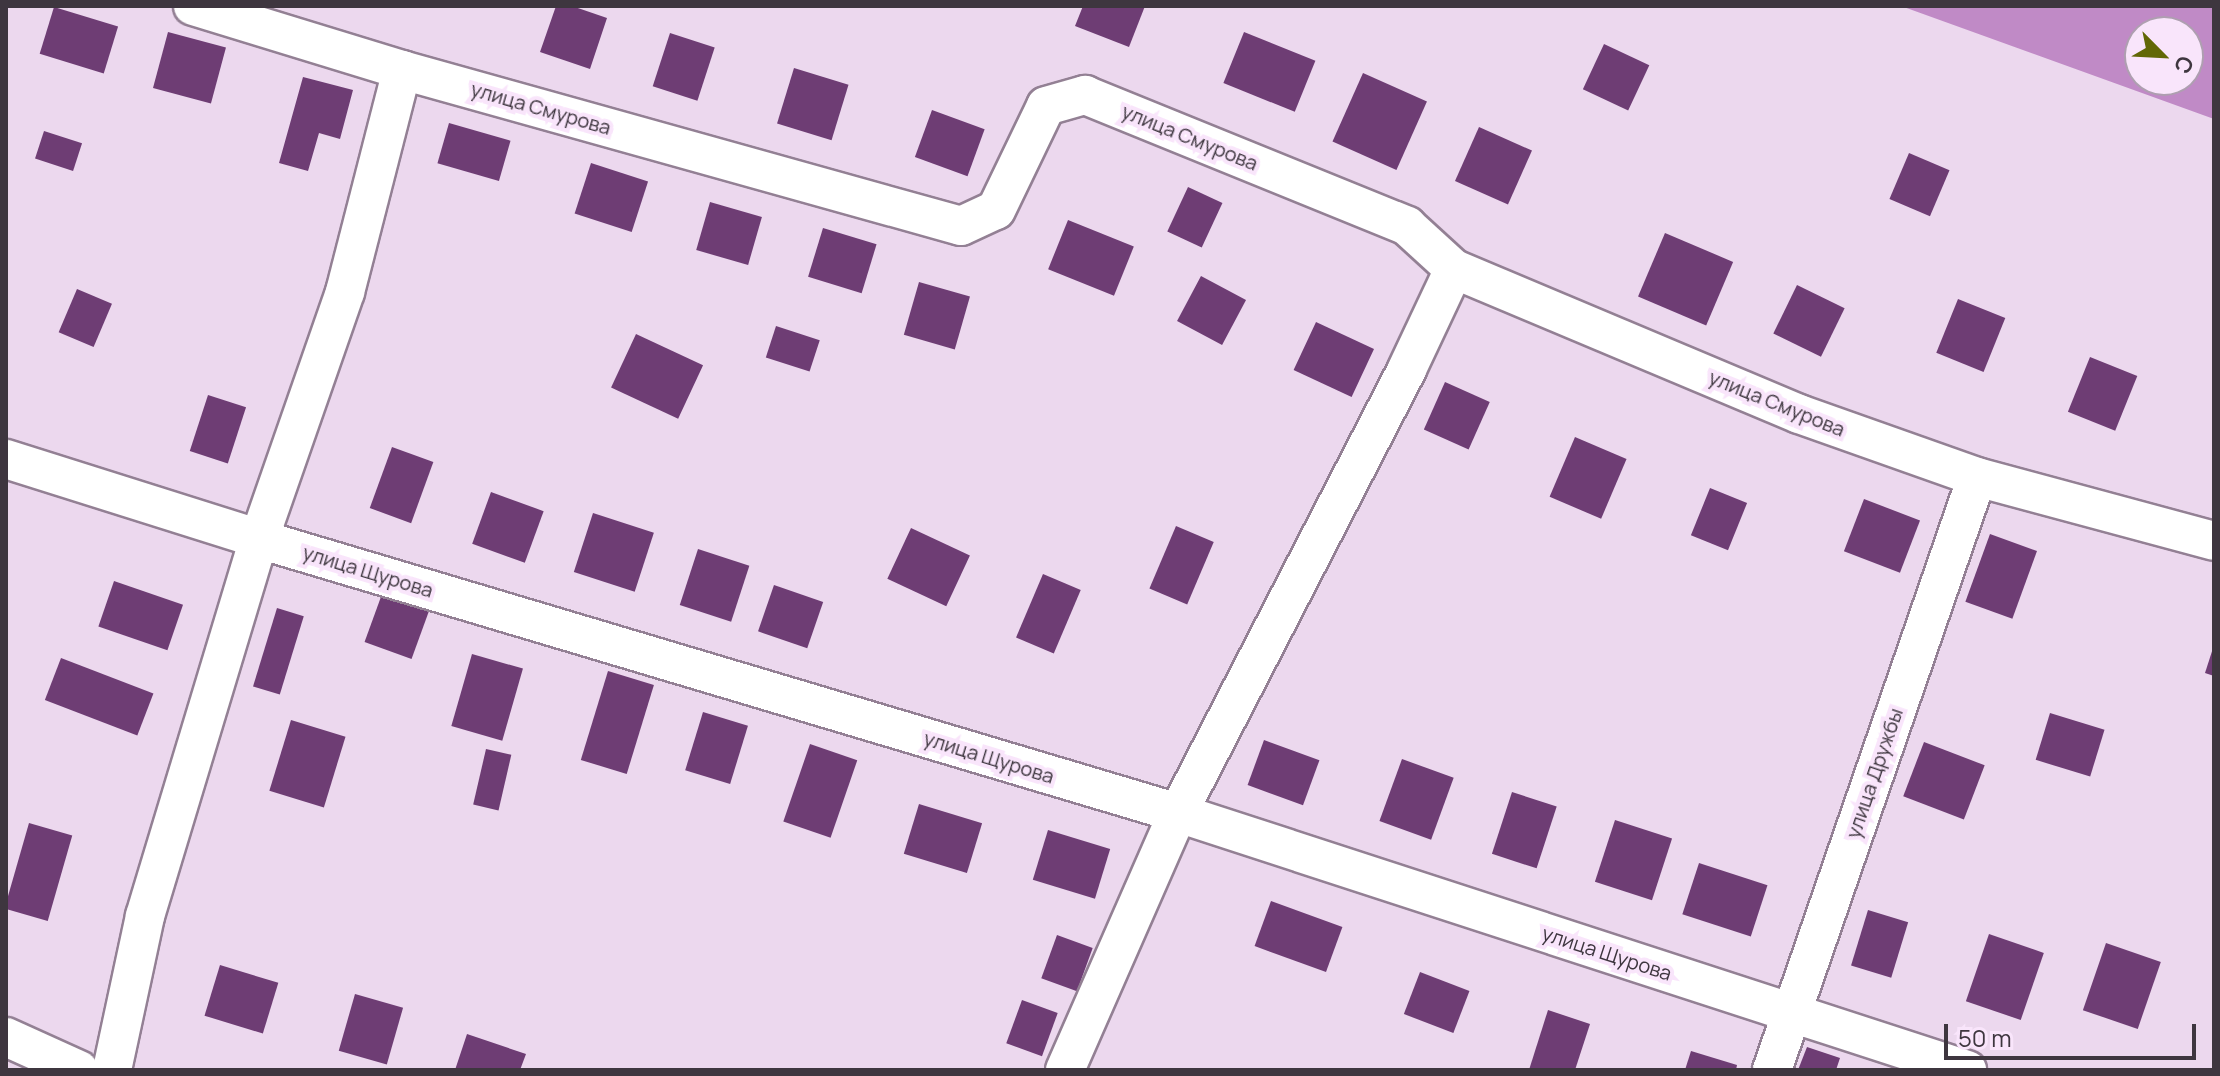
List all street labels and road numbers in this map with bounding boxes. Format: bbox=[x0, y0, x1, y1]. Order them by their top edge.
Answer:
street label: улица Смурова bbox=[468, 77, 614, 139]
street label: улица Смурова bbox=[1118, 99, 1262, 175]
street label: улица Смурова bbox=[1705, 365, 1849, 441]
street label: улица Щурова bbox=[300, 540, 436, 602]
street label: улица Дружбы bbox=[1840, 705, 1908, 841]
street label: улица Щурова bbox=[921, 726, 1057, 788]
street label: улица Щурова bbox=[1539, 921, 1675, 985]

